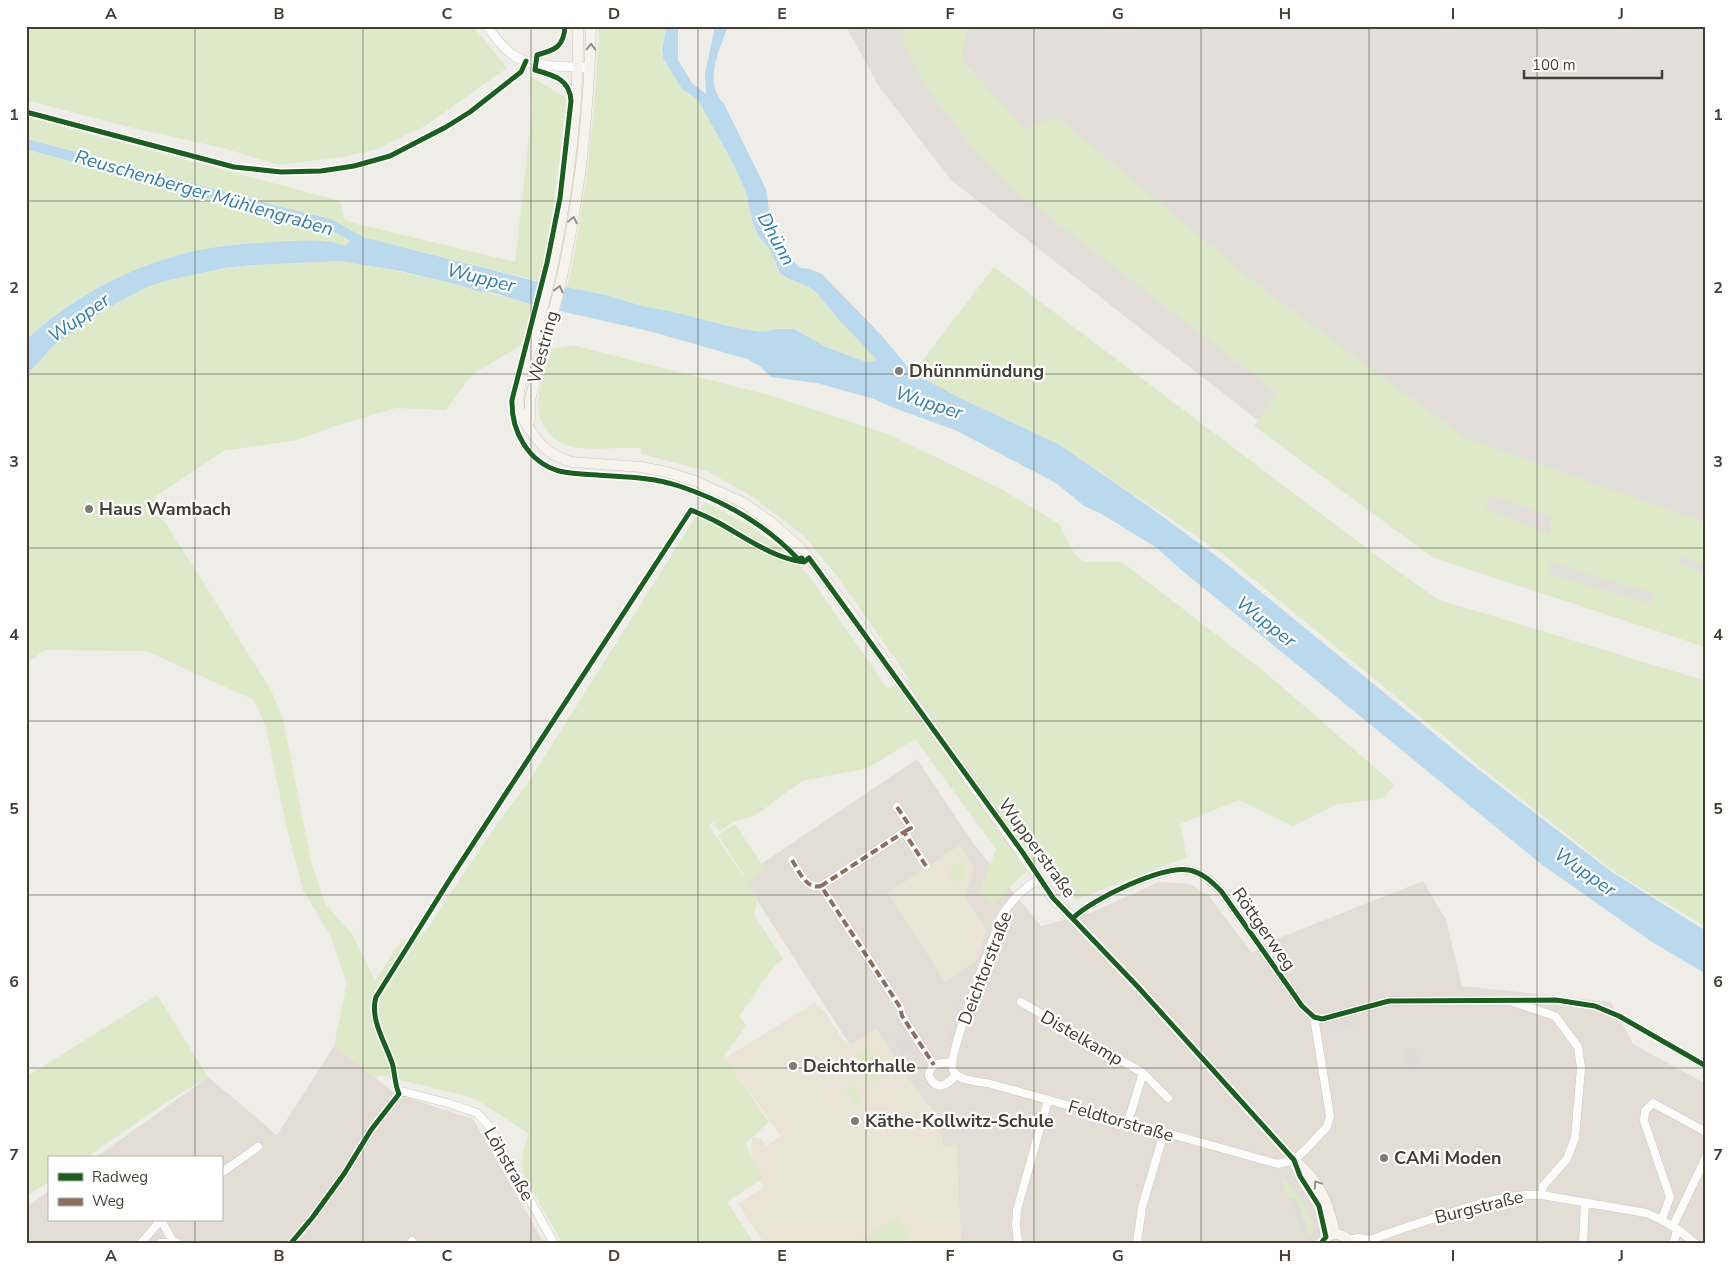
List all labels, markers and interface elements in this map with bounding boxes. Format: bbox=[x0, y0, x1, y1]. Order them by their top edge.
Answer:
text: A bbox=[105, 3, 117, 25]
text: B bbox=[273, 3, 285, 25]
text: C bbox=[442, 3, 453, 25]
text: D bbox=[608, 3, 620, 25]
text: E bbox=[777, 3, 787, 25]
text: F bbox=[946, 3, 955, 25]
text: G bbox=[1112, 3, 1124, 25]
text: H bbox=[1279, 3, 1291, 25]
text: I bbox=[1451, 3, 1455, 25]
text: J bbox=[1617, 3, 1624, 25]
one-way arrow bbox=[585, 43, 596, 51]
scale bar bbox=[1524, 48, 1662, 80]
text: 100 m bbox=[1532, 55, 1576, 75]
text: 1 bbox=[9, 104, 19, 126]
text: 1 bbox=[1713, 104, 1723, 126]
water label: Reuschenberger Mühlengraben bbox=[72, 144, 336, 242]
water label: Dhünn bbox=[751, 208, 801, 270]
one-way arrow bbox=[567, 216, 577, 224]
water label: Wupper bbox=[444, 257, 519, 299]
text: 2 bbox=[9, 277, 19, 299]
text: 2 bbox=[1713, 277, 1723, 299]
one-way arrow bbox=[553, 284, 564, 293]
water label: Wupper bbox=[43, 287, 116, 349]
street label: Westring bbox=[522, 308, 564, 386]
place label: Dhünnmündung bbox=[909, 359, 1044, 383]
marker: Dhünnmündung bbox=[893, 365, 905, 377]
water label: Wupper bbox=[892, 380, 967, 427]
text: 3 bbox=[9, 451, 19, 473]
text: 3 bbox=[1713, 451, 1723, 473]
place label: Haus Wambach bbox=[99, 497, 231, 521]
marker: Haus Wambach bbox=[83, 503, 95, 515]
water label: Wupper bbox=[1231, 590, 1302, 654]
text: 4 bbox=[9, 624, 19, 646]
text: 4 bbox=[1713, 624, 1723, 646]
street label: Wupperstraße bbox=[993, 793, 1081, 903]
text: 5 bbox=[9, 798, 19, 820]
text: 5 bbox=[1713, 798, 1723, 820]
water label: Wupper bbox=[1549, 841, 1622, 903]
street label: Röttgerweg bbox=[1227, 883, 1301, 975]
street label: Deichtorstraße bbox=[952, 908, 1018, 1028]
text: 6 bbox=[9, 971, 19, 993]
text: 6 bbox=[1713, 971, 1723, 993]
street label: Distelkamp bbox=[1036, 1005, 1128, 1071]
place label: Deichtorhalle bbox=[803, 1054, 916, 1078]
marker: Deichtorhalle bbox=[787, 1060, 799, 1072]
street label: Feldtorstraße bbox=[1065, 1094, 1177, 1148]
place label: Käthe-Kollwitz-Schule bbox=[865, 1109, 1054, 1133]
marker: Käthe-Kollwitz-Schule bbox=[849, 1115, 861, 1127]
street label: Löhstraße bbox=[478, 1123, 540, 1205]
text: 7 bbox=[9, 1144, 19, 1166]
text: 7 bbox=[1713, 1144, 1723, 1166]
place label: CAMi Moden bbox=[1394, 1146, 1502, 1170]
marker: CAMi Moden bbox=[1378, 1152, 1390, 1164]
legend bbox=[48, 1156, 222, 1222]
text: Radweg bbox=[92, 1167, 148, 1187]
one-way arrow bbox=[1313, 1180, 1323, 1189]
street label: Burgstraße bbox=[1432, 1184, 1526, 1230]
text: Weg bbox=[92, 1191, 124, 1211]
text: A bbox=[105, 1245, 117, 1267]
text: B bbox=[273, 1245, 285, 1267]
text: C bbox=[442, 1245, 453, 1267]
text: D bbox=[608, 1245, 620, 1267]
text: E bbox=[777, 1245, 787, 1267]
text: F bbox=[946, 1245, 955, 1267]
text: G bbox=[1112, 1245, 1124, 1267]
text: H bbox=[1279, 1245, 1291, 1267]
text: I bbox=[1451, 1245, 1455, 1267]
text: J bbox=[1617, 1245, 1624, 1267]

